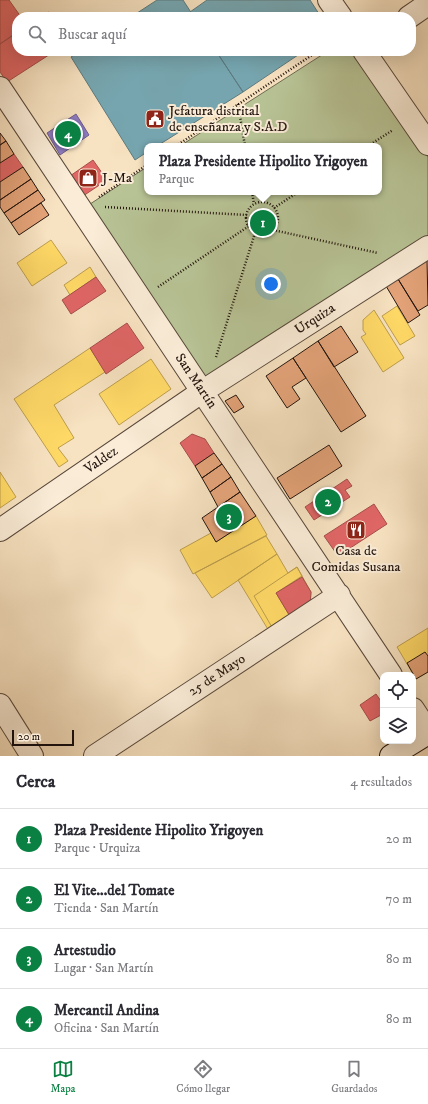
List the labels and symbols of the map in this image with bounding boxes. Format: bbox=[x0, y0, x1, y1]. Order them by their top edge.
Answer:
place label: Jefatura distrital de enseñanza y S.A.D bbox=[167, 102, 287, 136]
public building icon: Jefatura distrital de enseñanza y S.A.D bbox=[144, 108, 166, 130]
pin: 4 bbox=[55, 119, 81, 149]
shop icon: J-Ma bbox=[77, 167, 99, 189]
place label: J-Ma bbox=[100, 169, 132, 187]
pin: 1 bbox=[250, 208, 276, 238]
your location bbox=[261, 274, 281, 294]
street label: Urquiza bbox=[291, 299, 339, 339]
street label: San Martín bbox=[171, 350, 221, 413]
street label: Valdez bbox=[80, 442, 121, 478]
pin: 2 bbox=[315, 487, 341, 517]
pin: 3 bbox=[216, 502, 242, 532]
restaurant icon: Casa de Comidas Susana bbox=[345, 519, 367, 541]
place label: Casa de Comidas Susana bbox=[312, 542, 400, 576]
street label: 25 de Mayo bbox=[185, 650, 249, 700]
scale bar bbox=[12, 728, 74, 747]

